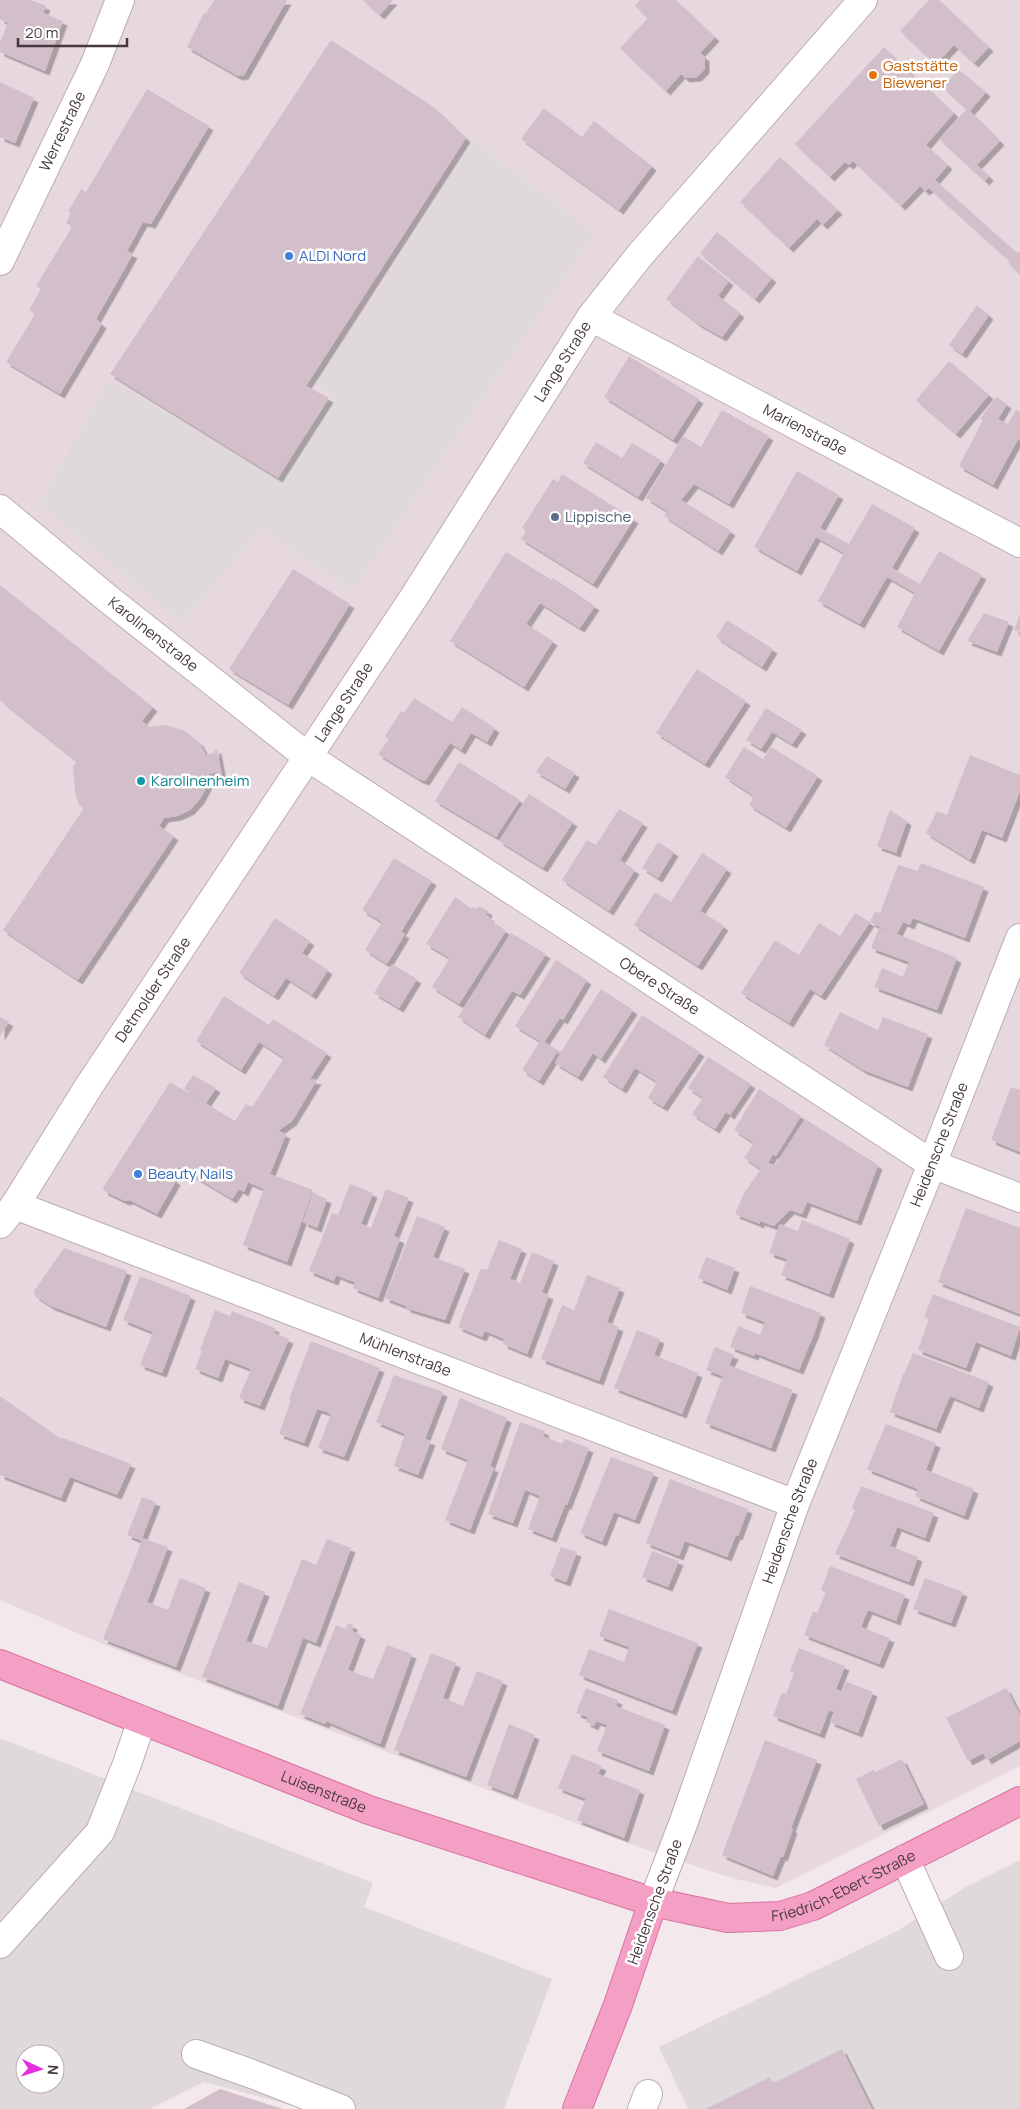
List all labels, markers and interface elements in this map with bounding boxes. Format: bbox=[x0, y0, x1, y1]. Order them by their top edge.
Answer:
scale bar bbox=[18, 15, 126, 47]
text: 20 m bbox=[25, 22, 58, 43]
place label: Gaststätte Biewener bbox=[883, 55, 958, 93]
marker: Gaststätte Biewener bbox=[867, 69, 879, 81]
street label: Werrestraße bbox=[34, 87, 90, 175]
place label: ALDI Nord bbox=[299, 245, 366, 266]
marker: ALDI Nord bbox=[283, 250, 295, 262]
street label: Lange Straße bbox=[529, 317, 596, 406]
street label: Marienstraße bbox=[760, 399, 851, 460]
place label: Lippische bbox=[565, 506, 632, 527]
marker: Lippische bbox=[549, 511, 561, 523]
street label: Karolinenstraße bbox=[104, 592, 203, 677]
street label: Lange Straße bbox=[309, 658, 378, 746]
place label: Karolinenheim bbox=[151, 770, 250, 791]
marker: Karolinenheim bbox=[135, 775, 147, 787]
street label: Detmolder Straße bbox=[110, 932, 195, 1046]
street label: Obere Straße bbox=[615, 952, 704, 1020]
street label: Heidensche Straße bbox=[905, 1079, 973, 1210]
place label: Beauty Nails bbox=[148, 1163, 233, 1184]
marker: Beauty Nails bbox=[132, 1168, 144, 1180]
street label: Mühlenstraße bbox=[357, 1327, 455, 1381]
street label: Heidensche Straße bbox=[757, 1455, 823, 1586]
street label: Luisenstraße bbox=[278, 1765, 370, 1818]
street label: Heidensche Straße bbox=[622, 1836, 687, 1968]
street label: Friedrich-Ebert-Straße bbox=[771, 1845, 919, 1926]
north arrow bbox=[15, 2044, 65, 2094]
text: N bbox=[44, 2064, 63, 2076]

